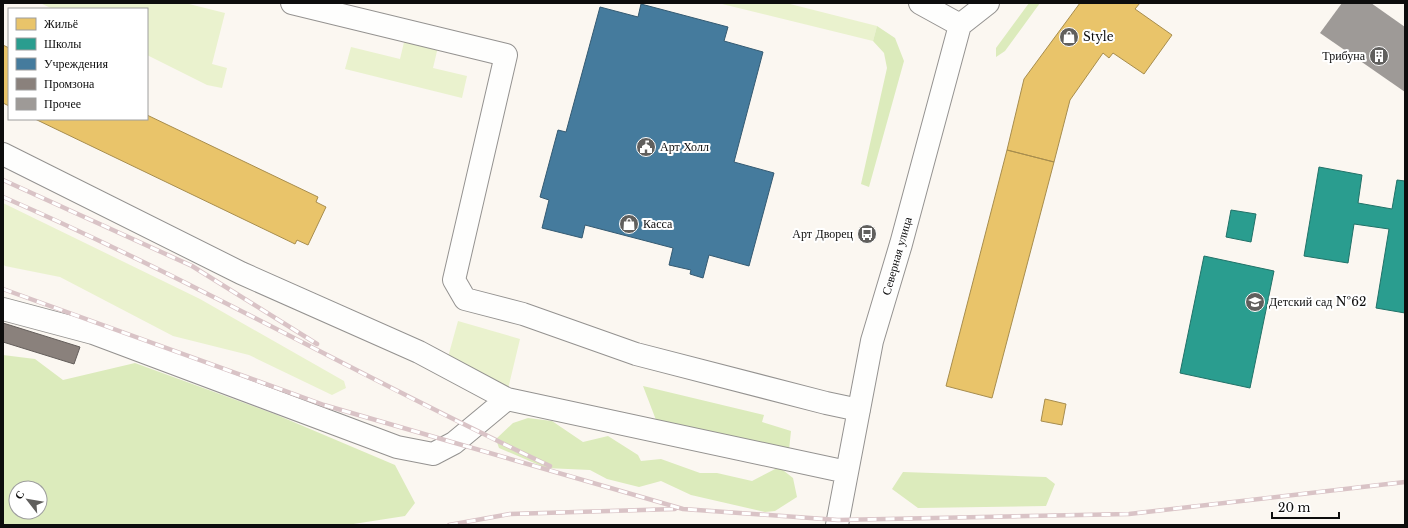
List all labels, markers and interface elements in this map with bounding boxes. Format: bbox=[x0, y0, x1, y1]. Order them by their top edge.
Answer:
legend bbox=[8, 8, 148, 120]
text: Жильё bbox=[44, 16, 78, 31]
shop icon: Style bbox=[1058, 26, 1080, 48]
place label: Style bbox=[1083, 29, 1114, 44]
text: Школы bbox=[44, 36, 81, 51]
building icon: Трибуна bbox=[1368, 45, 1390, 67]
place label: Трибуна bbox=[1322, 48, 1366, 63]
text: Учреждения bbox=[44, 56, 108, 71]
text: Промзона bbox=[44, 76, 95, 91]
text: Прочее bbox=[44, 96, 81, 111]
public building icon: Арт Холл bbox=[635, 136, 657, 158]
place label: Арт Холл bbox=[660, 139, 709, 154]
shop icon: Касса bbox=[618, 213, 640, 235]
street label: Северная улица bbox=[878, 214, 915, 297]
place label: Касса bbox=[643, 216, 673, 231]
bus stop icon: Арт Дворец bbox=[856, 223, 878, 245]
place label: Арт Дворец bbox=[792, 226, 854, 241]
school or university icon: Детский сад №62 bbox=[1244, 291, 1266, 313]
place label: Детский сад №62 bbox=[1269, 294, 1366, 309]
north arrow bbox=[8, 480, 48, 520]
text: С bbox=[11, 488, 28, 502]
scale bar bbox=[1272, 494, 1339, 520]
text: 20 m bbox=[1278, 500, 1310, 515]

